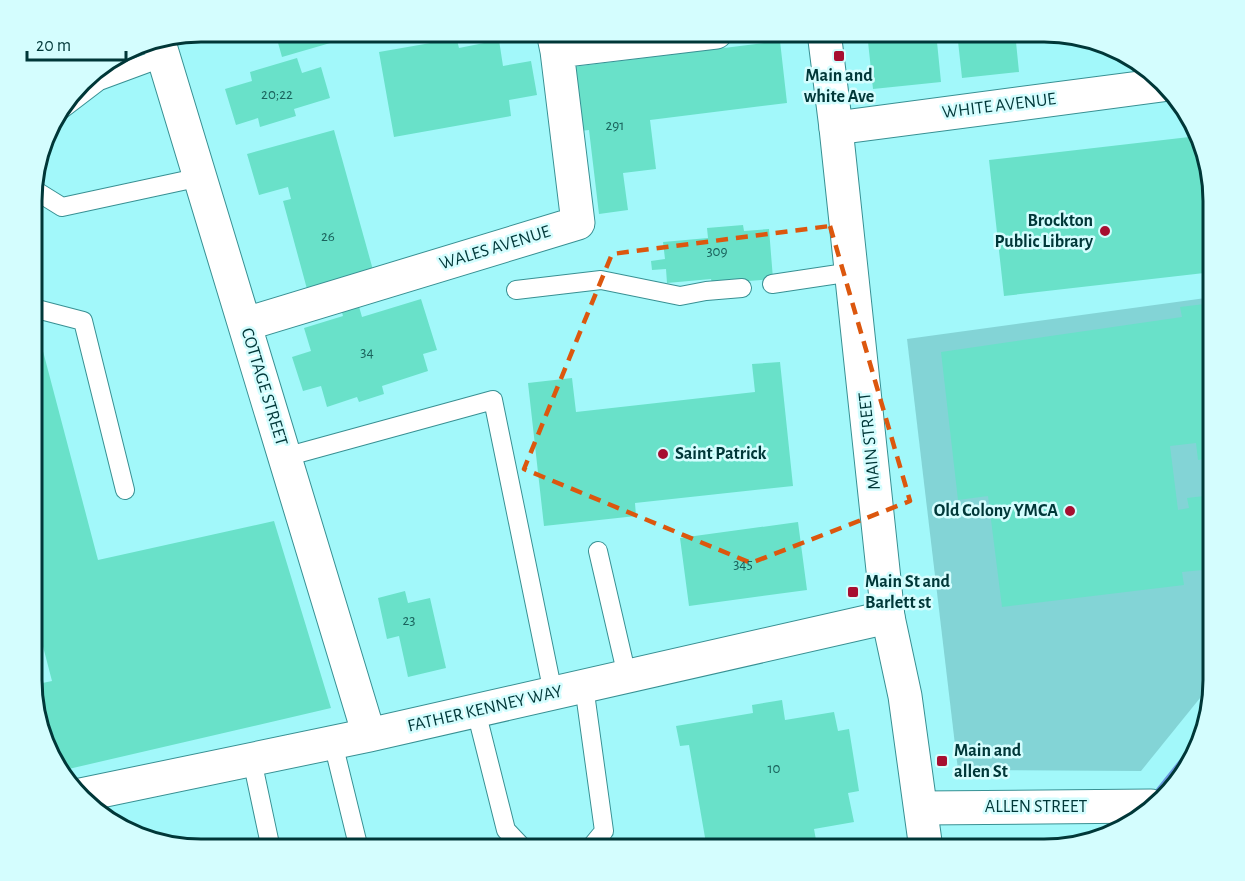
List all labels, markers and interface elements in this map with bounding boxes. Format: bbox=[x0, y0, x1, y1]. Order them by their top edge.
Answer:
scale bar bbox=[27, 24, 126, 62]
text: 20 m bbox=[36, 37, 71, 55]
marker: Main and white Ave bbox=[832, 49, 846, 63]
place label: Main and white Ave bbox=[804, 67, 874, 106]
house number: 20;22 bbox=[261, 87, 293, 102]
street label: WHITE AVENUE bbox=[941, 90, 1057, 122]
house number: 291 bbox=[605, 118, 625, 133]
place label: Brockton Public Library bbox=[994, 212, 1094, 251]
street label: WALES AVENUE bbox=[437, 223, 553, 273]
marker: Brockton Public Library bbox=[1098, 224, 1112, 238]
house number: 26 bbox=[321, 229, 335, 244]
house number: 309 bbox=[706, 244, 728, 259]
street label: COTTAGE STREET bbox=[237, 326, 291, 448]
house number: 34 bbox=[360, 345, 374, 360]
street label: MAIN STREET bbox=[856, 391, 884, 491]
place label: Saint Patrick bbox=[675, 445, 766, 463]
marker: Saint Patrick bbox=[656, 447, 670, 461]
place label: Old Colony YMCA bbox=[934, 502, 1058, 520]
marker: Old Colony YMCA bbox=[1063, 504, 1077, 518]
house number: 345 bbox=[733, 557, 753, 572]
place label: Main St and Barlett st bbox=[865, 573, 951, 612]
marker: Main St and Barlett st bbox=[846, 585, 860, 599]
house number: 23 bbox=[402, 613, 416, 628]
street label: FATHER KENNEY WAY bbox=[406, 682, 565, 736]
place label: Main and allen St bbox=[954, 742, 1022, 781]
marker: Main and allen St bbox=[935, 754, 949, 768]
house number: 10 bbox=[767, 761, 781, 776]
street label: ALLEN STREET bbox=[985, 798, 1087, 816]

